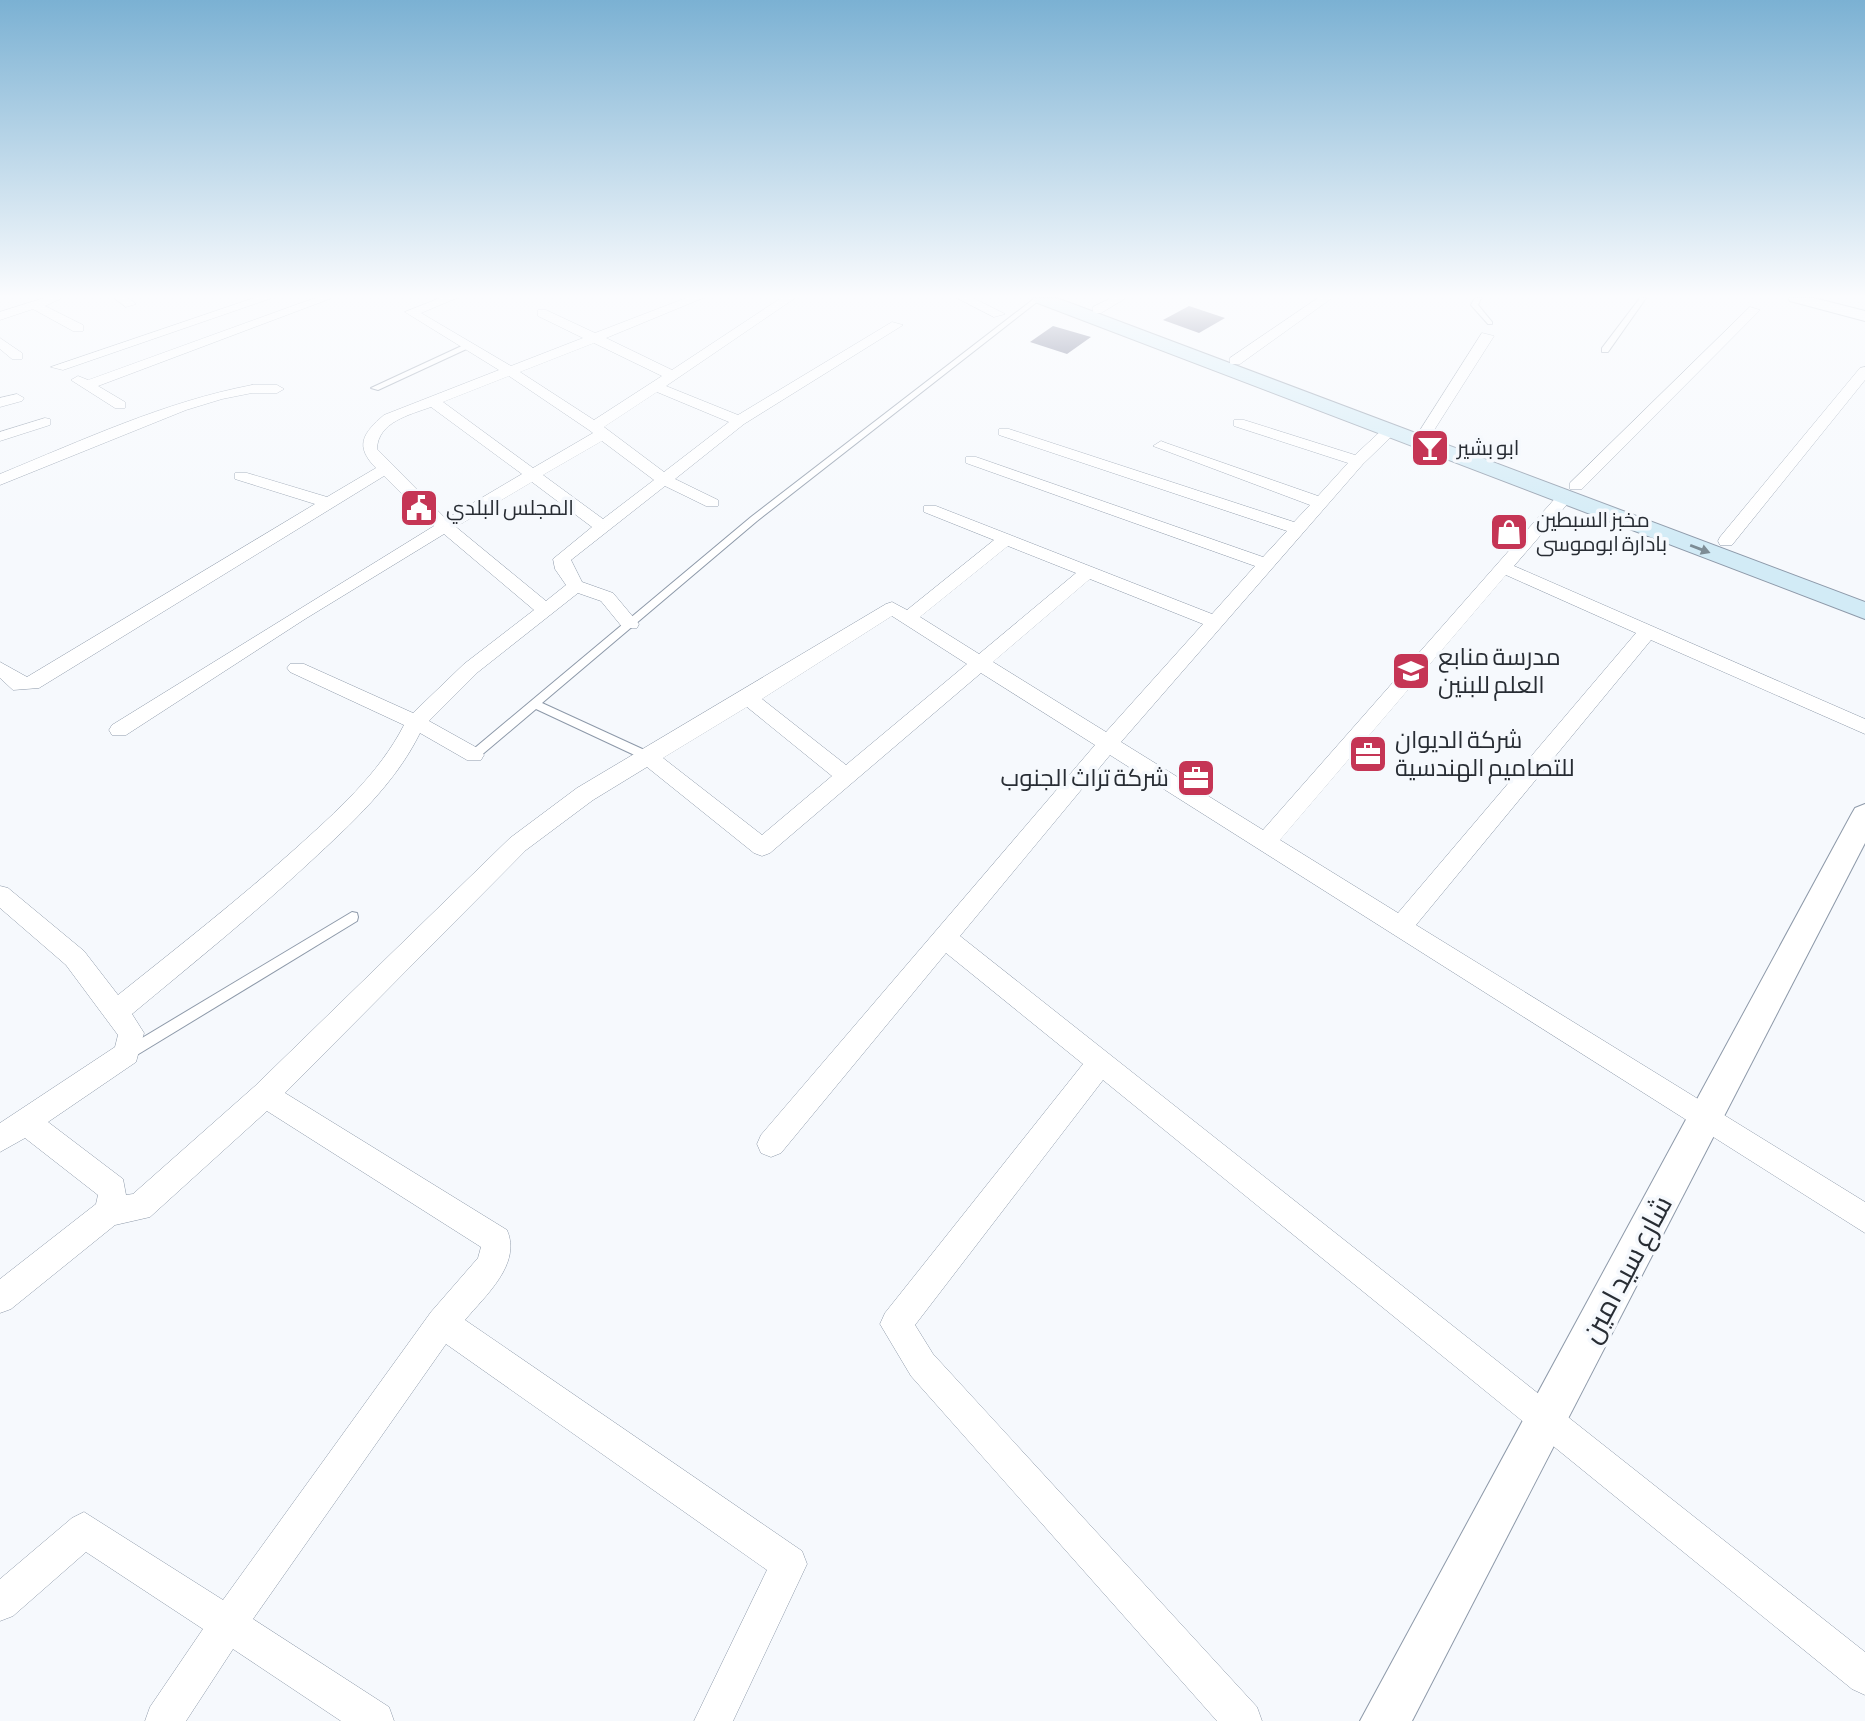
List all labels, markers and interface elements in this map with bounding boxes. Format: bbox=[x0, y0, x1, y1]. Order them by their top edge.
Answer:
bar icon: ابو بشير bbox=[1409, 427, 1451, 469]
place label: ابو بشير bbox=[1456, 435, 1519, 460]
public building icon: المجلس البلدي bbox=[398, 487, 440, 529]
place label: المجلس البلدي bbox=[446, 495, 574, 524]
place label: مخبز السبطين بادارة ابوموسى bbox=[1536, 507, 1667, 557]
shop icon: مخبز السبطين بادارة ابوموسى bbox=[1488, 511, 1530, 553]
one-way arrow bbox=[1689, 544, 1710, 555]
place label: مدرسة منابع العلم للبنين bbox=[1438, 643, 1561, 701]
school or university icon: مدرسة منابع العلم للبنين bbox=[1390, 650, 1432, 692]
place label: شركة الديوان للتصاميم الهندسية bbox=[1395, 726, 1575, 784]
office icon: شركة الديوان للتصاميم الهندسية bbox=[1347, 733, 1389, 775]
office icon: شركة تراث الجنوب bbox=[1175, 757, 1217, 799]
place label: شركة تراث الجنوب bbox=[1000, 764, 1169, 791]
street label: شارع سيد امين bbox=[1574, 1190, 1681, 1349]

